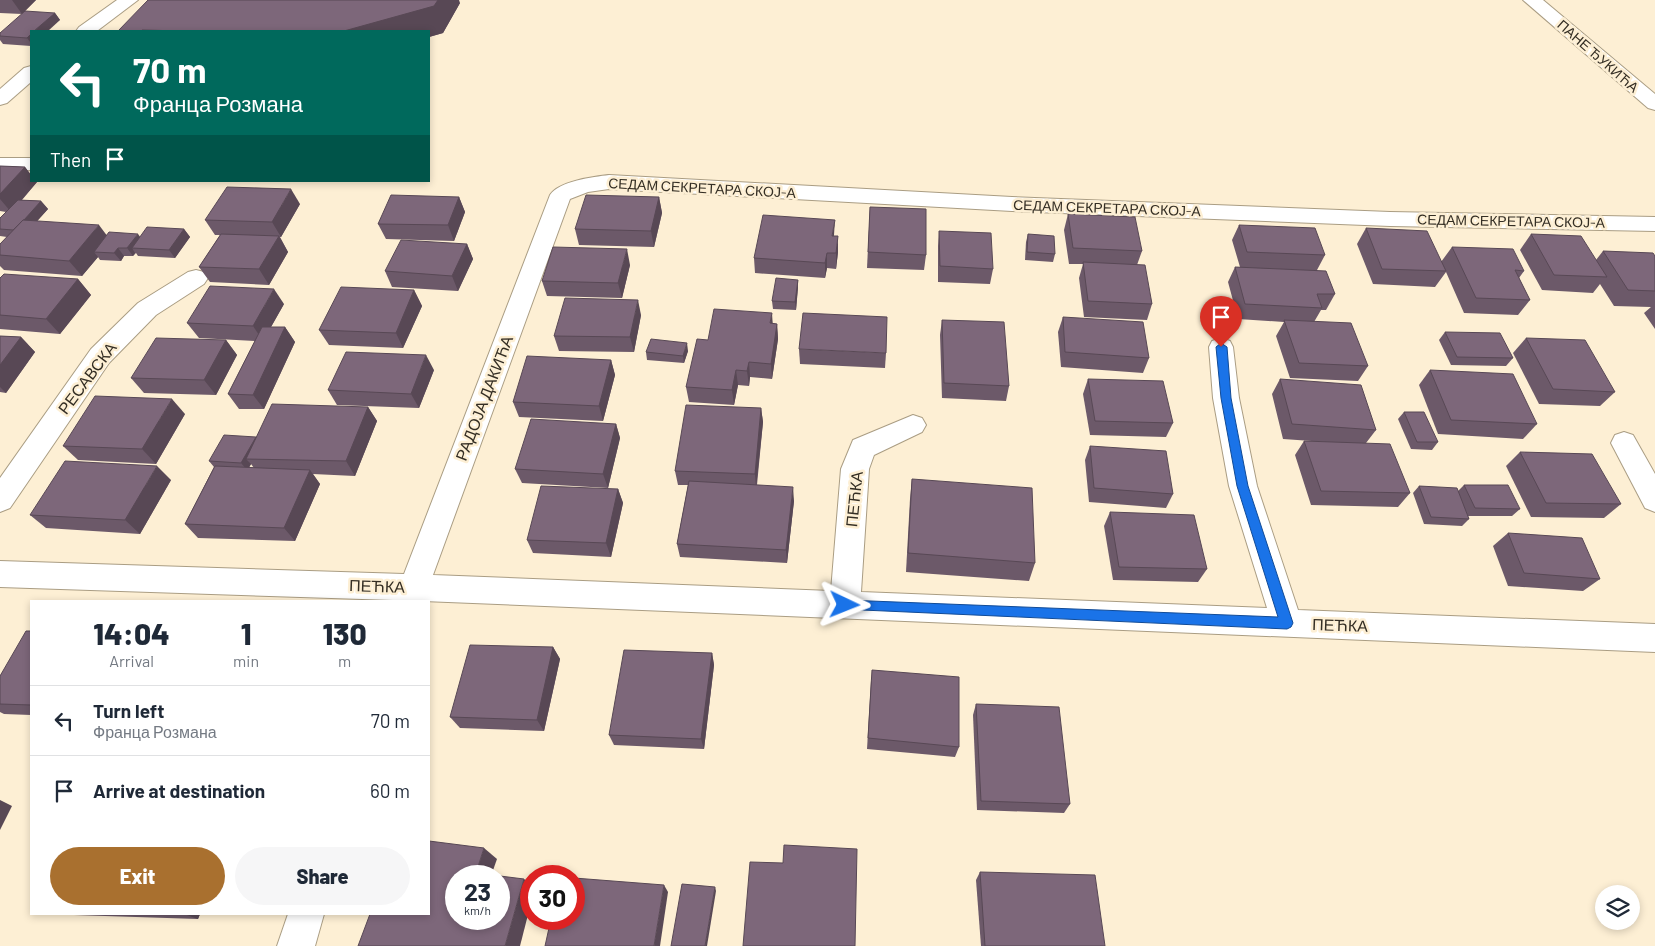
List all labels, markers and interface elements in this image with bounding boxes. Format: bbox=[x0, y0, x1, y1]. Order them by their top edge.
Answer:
street label: ПАНЕ ЂУКИЋА bbox=[1554, 16, 1643, 96]
text: 70 m bbox=[133, 48, 207, 90]
icon: left bbox=[50, 50, 115, 115]
text: Франца Розмана bbox=[133, 90, 303, 116]
icon: arrive bbox=[101, 145, 129, 173]
text: Then bbox=[50, 148, 91, 171]
street label: СЕДАМ СЕКРЕТАРА СКОЈ-А bbox=[608, 174, 797, 201]
street label: СЕДАМ СЕКРЕТАРА СКОЈ-А bbox=[1013, 196, 1202, 219]
street label: СЕДАМ СЕКРЕТАРА СКОЈ-А bbox=[1417, 210, 1606, 231]
pin bbox=[1200, 296, 1242, 347]
icon: arrive bbox=[1207, 303, 1235, 331]
street label: РАДОЈА ДАКИЋА bbox=[451, 332, 516, 463]
street label: РЕСАВСКА bbox=[53, 338, 120, 417]
street label: ПЕЋКА bbox=[841, 470, 866, 528]
street label: ПЕЋКА bbox=[349, 575, 406, 596]
position arrow bbox=[818, 578, 870, 630]
street label: ПЕЋКА bbox=[1312, 614, 1369, 635]
text: 14:04 bbox=[93, 615, 170, 651]
text: 1 bbox=[241, 615, 251, 651]
text: 130 bbox=[322, 615, 367, 651]
text: Arrival bbox=[109, 651, 154, 670]
text: min bbox=[233, 651, 259, 670]
text: m bbox=[338, 651, 351, 670]
text: Turn left bbox=[93, 699, 164, 722]
icon: left bbox=[50, 707, 78, 735]
text: 70 m bbox=[371, 709, 410, 732]
text: Франца Розмана bbox=[93, 722, 217, 741]
icon: arrive bbox=[50, 777, 78, 805]
text: Arrive at destination bbox=[93, 779, 265, 802]
text: 60 m bbox=[370, 779, 410, 802]
button: Exit bbox=[50, 847, 225, 905]
button: Share bbox=[235, 847, 410, 905]
speed limit sign: 30 bbox=[520, 865, 585, 930]
text: 23 bbox=[464, 876, 491, 906]
map controls bbox=[1595, 885, 1640, 930]
button: layers bbox=[1595, 885, 1640, 930]
text: km/h bbox=[464, 903, 491, 917]

